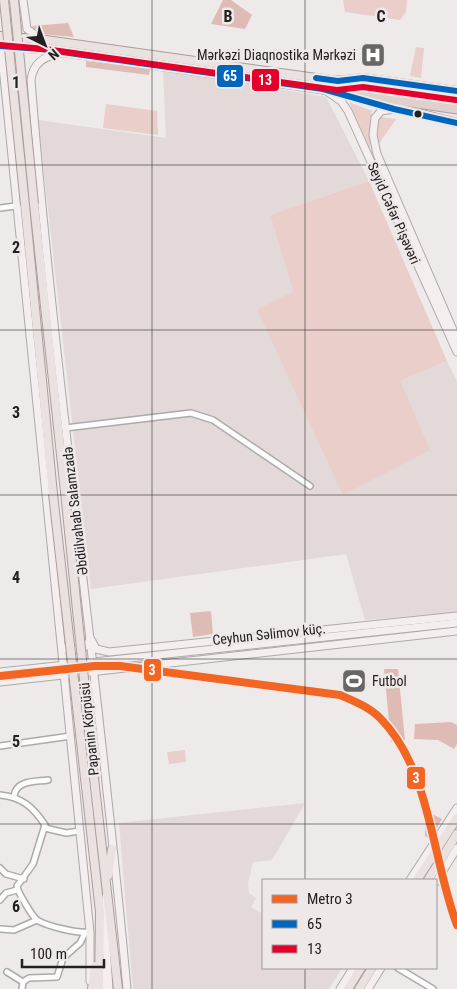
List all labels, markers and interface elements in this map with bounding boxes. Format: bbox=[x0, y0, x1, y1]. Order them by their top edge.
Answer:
text: B bbox=[224, 7, 233, 26]
text: C bbox=[376, 7, 386, 26]
north arrow bbox=[20, 20, 70, 70]
hospital icon: Mərkəzi Diaqnostika Mərkəzi bbox=[360, 42, 386, 68]
text: N bbox=[45, 46, 62, 63]
place label: Mərkəzi Diaqnostika Mərkəzi bbox=[197, 47, 356, 63]
line badge: 65 bbox=[216, 64, 244, 88]
text: 65 bbox=[223, 68, 237, 84]
line badge: 13 bbox=[251, 68, 280, 92]
text: 13 bbox=[258, 72, 272, 88]
text: 1 bbox=[12, 73, 20, 92]
unlabelled marker bbox=[413, 109, 423, 119]
street label: Seyid Cəfər Pişəvəri bbox=[364, 160, 424, 266]
text: 2 bbox=[12, 238, 20, 257]
text: 3 bbox=[12, 403, 20, 422]
street label: Əbdülvahab Salamzadə bbox=[59, 446, 91, 576]
text: 4 bbox=[12, 568, 20, 587]
street label: Ceyhun Səlimov küç. bbox=[212, 620, 326, 648]
line badge: 3 bbox=[143, 658, 162, 682]
text: 3 bbox=[148, 662, 156, 678]
sports icon: Futbol bbox=[341, 668, 367, 694]
place label: Futbol bbox=[372, 673, 407, 689]
street label: Papanin Körpüsü bbox=[76, 682, 102, 776]
text: 5 bbox=[12, 732, 20, 751]
line badge: 3 bbox=[406, 766, 426, 790]
text: 3 bbox=[412, 770, 420, 786]
legend bbox=[262, 879, 437, 969]
text: Metro 3 bbox=[307, 890, 353, 908]
text: 6 bbox=[12, 897, 20, 916]
text: 65 bbox=[307, 915, 322, 933]
scale bar bbox=[22, 936, 105, 968]
text: 13 bbox=[307, 940, 322, 958]
text: 100 m bbox=[30, 945, 67, 963]

